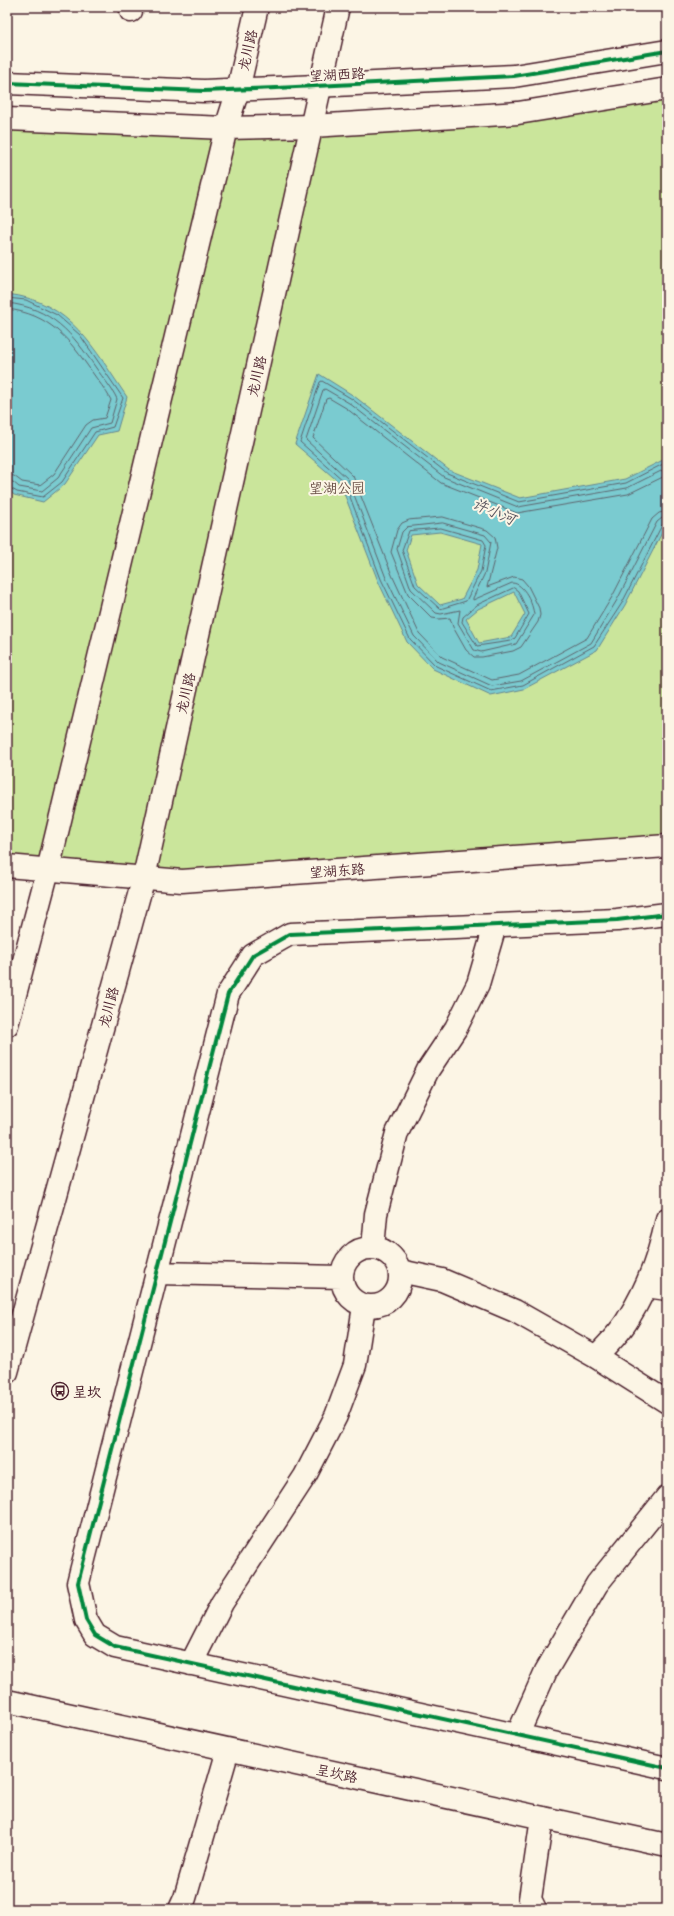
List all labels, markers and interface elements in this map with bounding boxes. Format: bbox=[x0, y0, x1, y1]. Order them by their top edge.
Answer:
street label: 龙川路 bbox=[233, 27, 261, 73]
street label: 望湖西路 bbox=[309, 63, 365, 85]
street label: 龙川路 bbox=[242, 353, 270, 399]
park label: 望湖公园 bbox=[309, 478, 365, 497]
water label: 许小河 bbox=[469, 493, 522, 531]
street label: 龙川路 bbox=[171, 670, 199, 716]
street label: 望湖东路 bbox=[308, 859, 366, 881]
street label: 龙川路 bbox=[93, 984, 123, 1030]
bus stop icon: 呈坎 bbox=[50, 1381, 70, 1401]
place label: 呈坎 bbox=[73, 1382, 101, 1401]
street label: 呈坎路 bbox=[314, 1759, 360, 1787]

